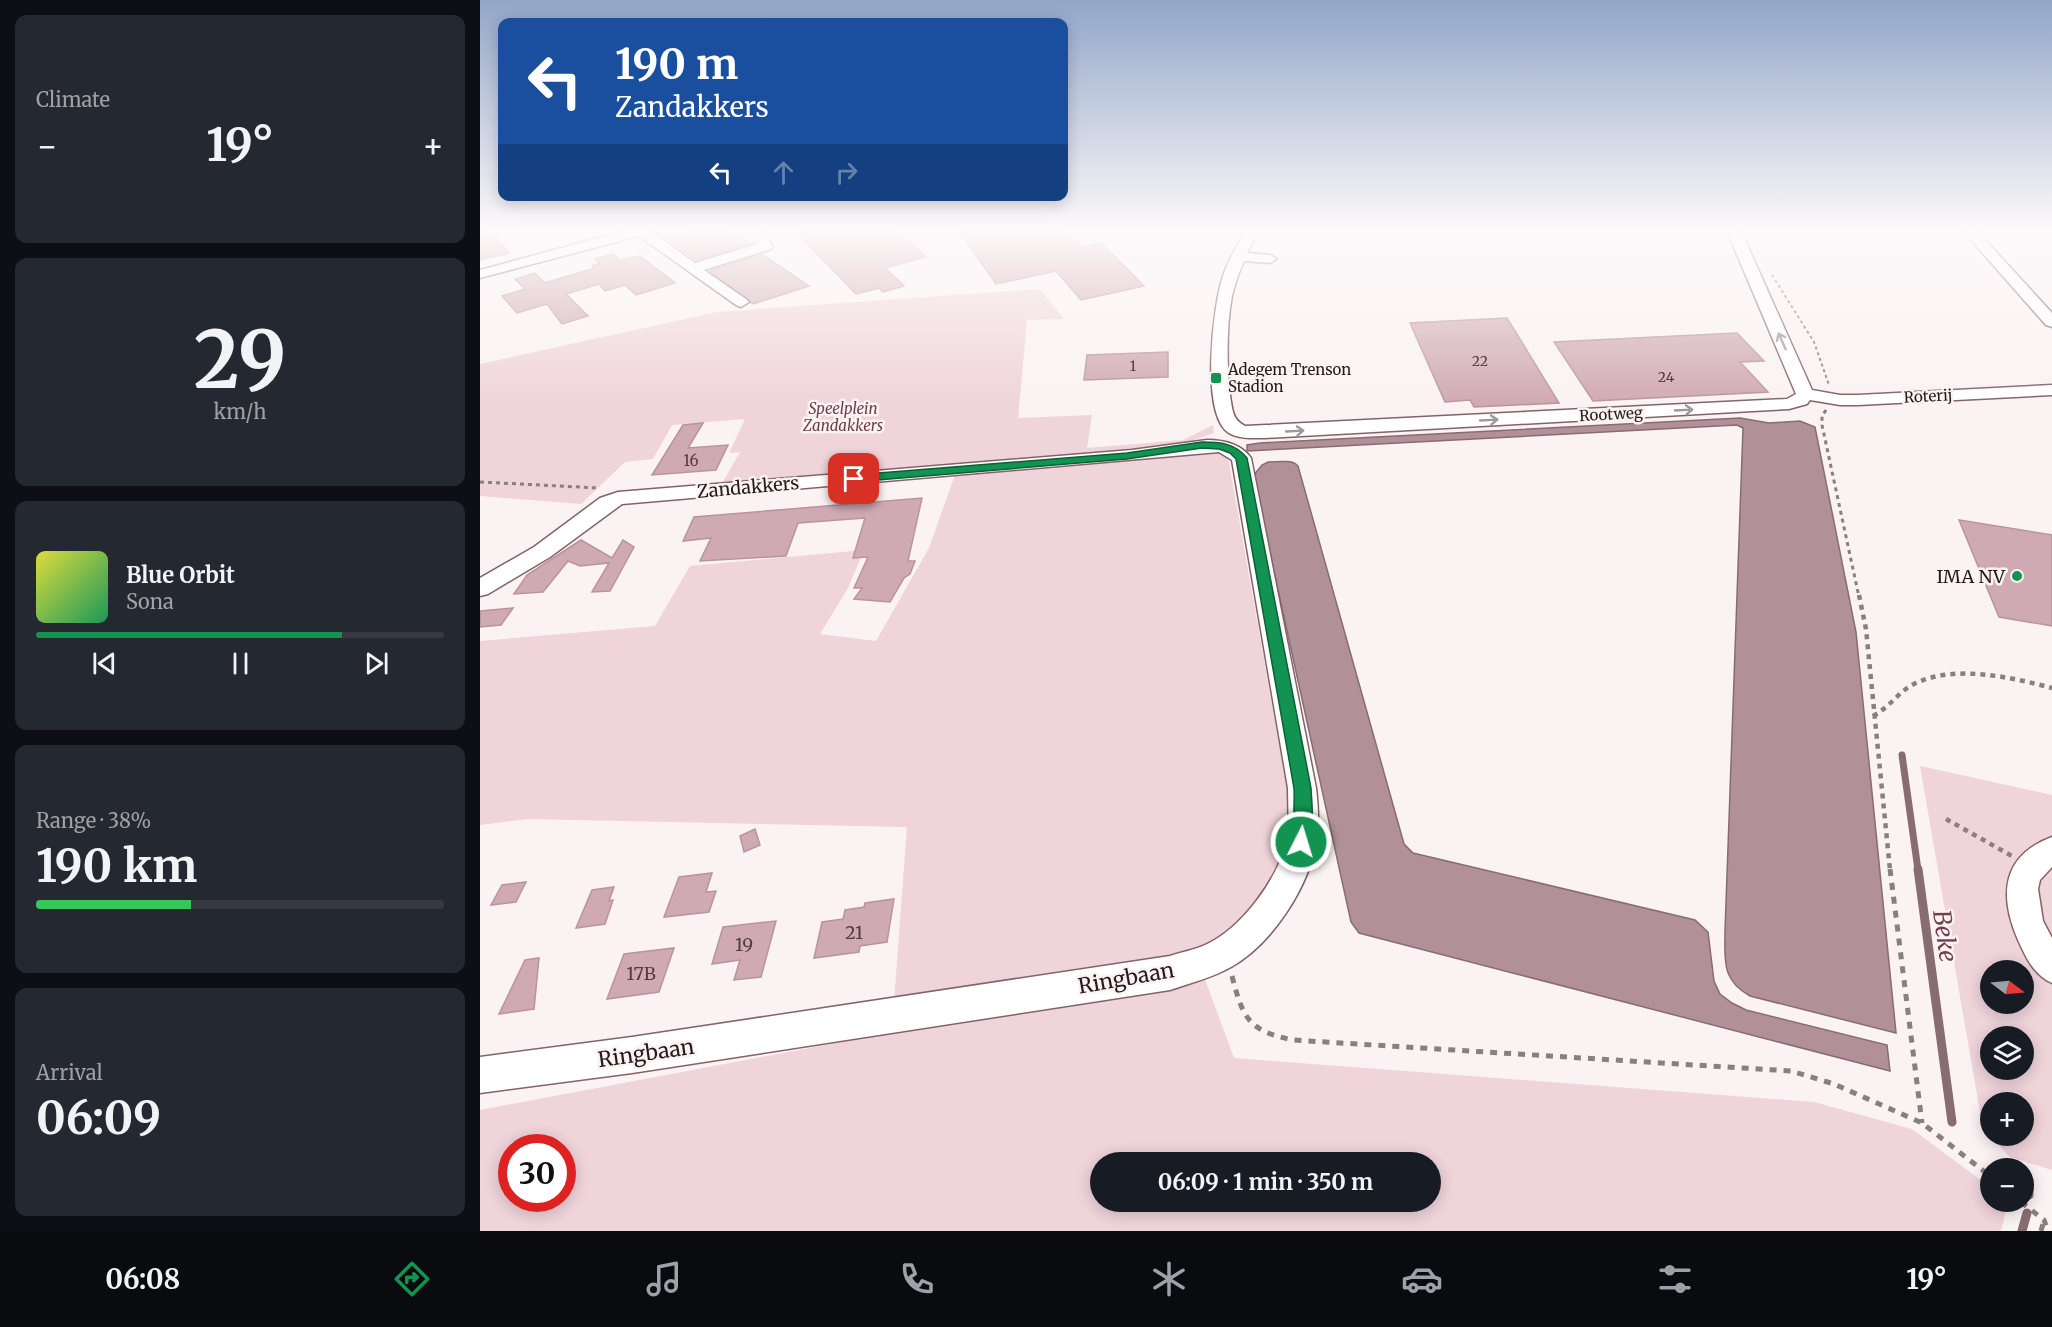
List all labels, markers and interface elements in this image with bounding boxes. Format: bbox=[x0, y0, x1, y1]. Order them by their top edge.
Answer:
text: 190 m bbox=[615, 38, 738, 90]
icon: left bbox=[516, 42, 594, 120]
text: Climate bbox=[36, 87, 110, 112]
text: Zandakkers bbox=[615, 90, 769, 124]
text: 19° bbox=[206, 117, 274, 173]
text: − bbox=[36, 126, 58, 167]
text: + bbox=[422, 126, 444, 167]
icon: left bbox=[704, 156, 737, 189]
icon: ahead bbox=[767, 156, 800, 189]
icon: right bbox=[830, 156, 863, 189]
text: 29 bbox=[194, 311, 286, 409]
one-way arrow bbox=[1775, 332, 1787, 350]
house number: 22 bbox=[1472, 352, 1488, 370]
house number: 1 bbox=[1130, 357, 1136, 375]
place label: Adegem Trenson Stadion bbox=[1227, 360, 1351, 396]
house number: 24 bbox=[1658, 368, 1675, 386]
marker: Adegem Trenson Stadion bbox=[1209, 371, 1223, 385]
street label: Roterij bbox=[1903, 385, 1953, 407]
text: km/h bbox=[214, 399, 266, 424]
park label: Speelplein Zandakkers bbox=[802, 399, 883, 435]
street label: Rootweg bbox=[1579, 403, 1643, 425]
one-way arrow bbox=[1674, 404, 1694, 415]
one-way arrow bbox=[1479, 415, 1499, 426]
one-way arrow bbox=[1284, 425, 1304, 436]
house number: 16 bbox=[683, 451, 699, 470]
pin bbox=[828, 453, 879, 504]
icon: arrive bbox=[837, 462, 870, 495]
street label: Zandakkers bbox=[696, 471, 800, 503]
text: Blue Orbit bbox=[126, 561, 235, 589]
place label: IMA NV bbox=[1936, 565, 2006, 588]
marker: IMA NV bbox=[2010, 569, 2024, 583]
text: Sona bbox=[126, 589, 174, 614]
icon: previous bbox=[88, 647, 121, 680]
icon: pause bbox=[224, 647, 257, 680]
icon: next bbox=[360, 647, 393, 680]
text: Range · 38% bbox=[36, 808, 151, 833]
position arrow bbox=[1269, 810, 1333, 874]
text: 190 km bbox=[36, 838, 197, 894]
water label: Beke bbox=[1926, 908, 1964, 964]
house number: 21 bbox=[845, 921, 863, 944]
house number: 19 bbox=[735, 933, 753, 956]
street label: Ringbaan bbox=[1076, 956, 1176, 1000]
north arrow bbox=[1980, 960, 2034, 1014]
map controls bbox=[1980, 960, 2034, 1212]
house number: 17B bbox=[626, 962, 656, 985]
button: layers bbox=[1980, 1026, 2034, 1080]
street label: Ringbaan bbox=[596, 1033, 696, 1073]
text: Arrival bbox=[36, 1060, 103, 1085]
text: 06:09 bbox=[36, 1090, 161, 1146]
button: + bbox=[1980, 1092, 2034, 1146]
speed limit sign: 30 bbox=[498, 1134, 576, 1212]
button: − bbox=[1980, 1158, 2034, 1212]
text: 06:09 · 1 min · 350 m bbox=[1158, 1168, 1373, 1196]
icon: directions bbox=[391, 1258, 433, 1300]
icon: music bbox=[643, 1258, 685, 1300]
icon: phone bbox=[896, 1258, 938, 1300]
icon: climate bbox=[1148, 1258, 1190, 1300]
icon: car bbox=[1401, 1258, 1443, 1300]
icon: filters bbox=[1654, 1258, 1696, 1300]
text: 06:08 bbox=[105, 1262, 180, 1296]
text: 19° bbox=[1906, 1262, 1947, 1296]

